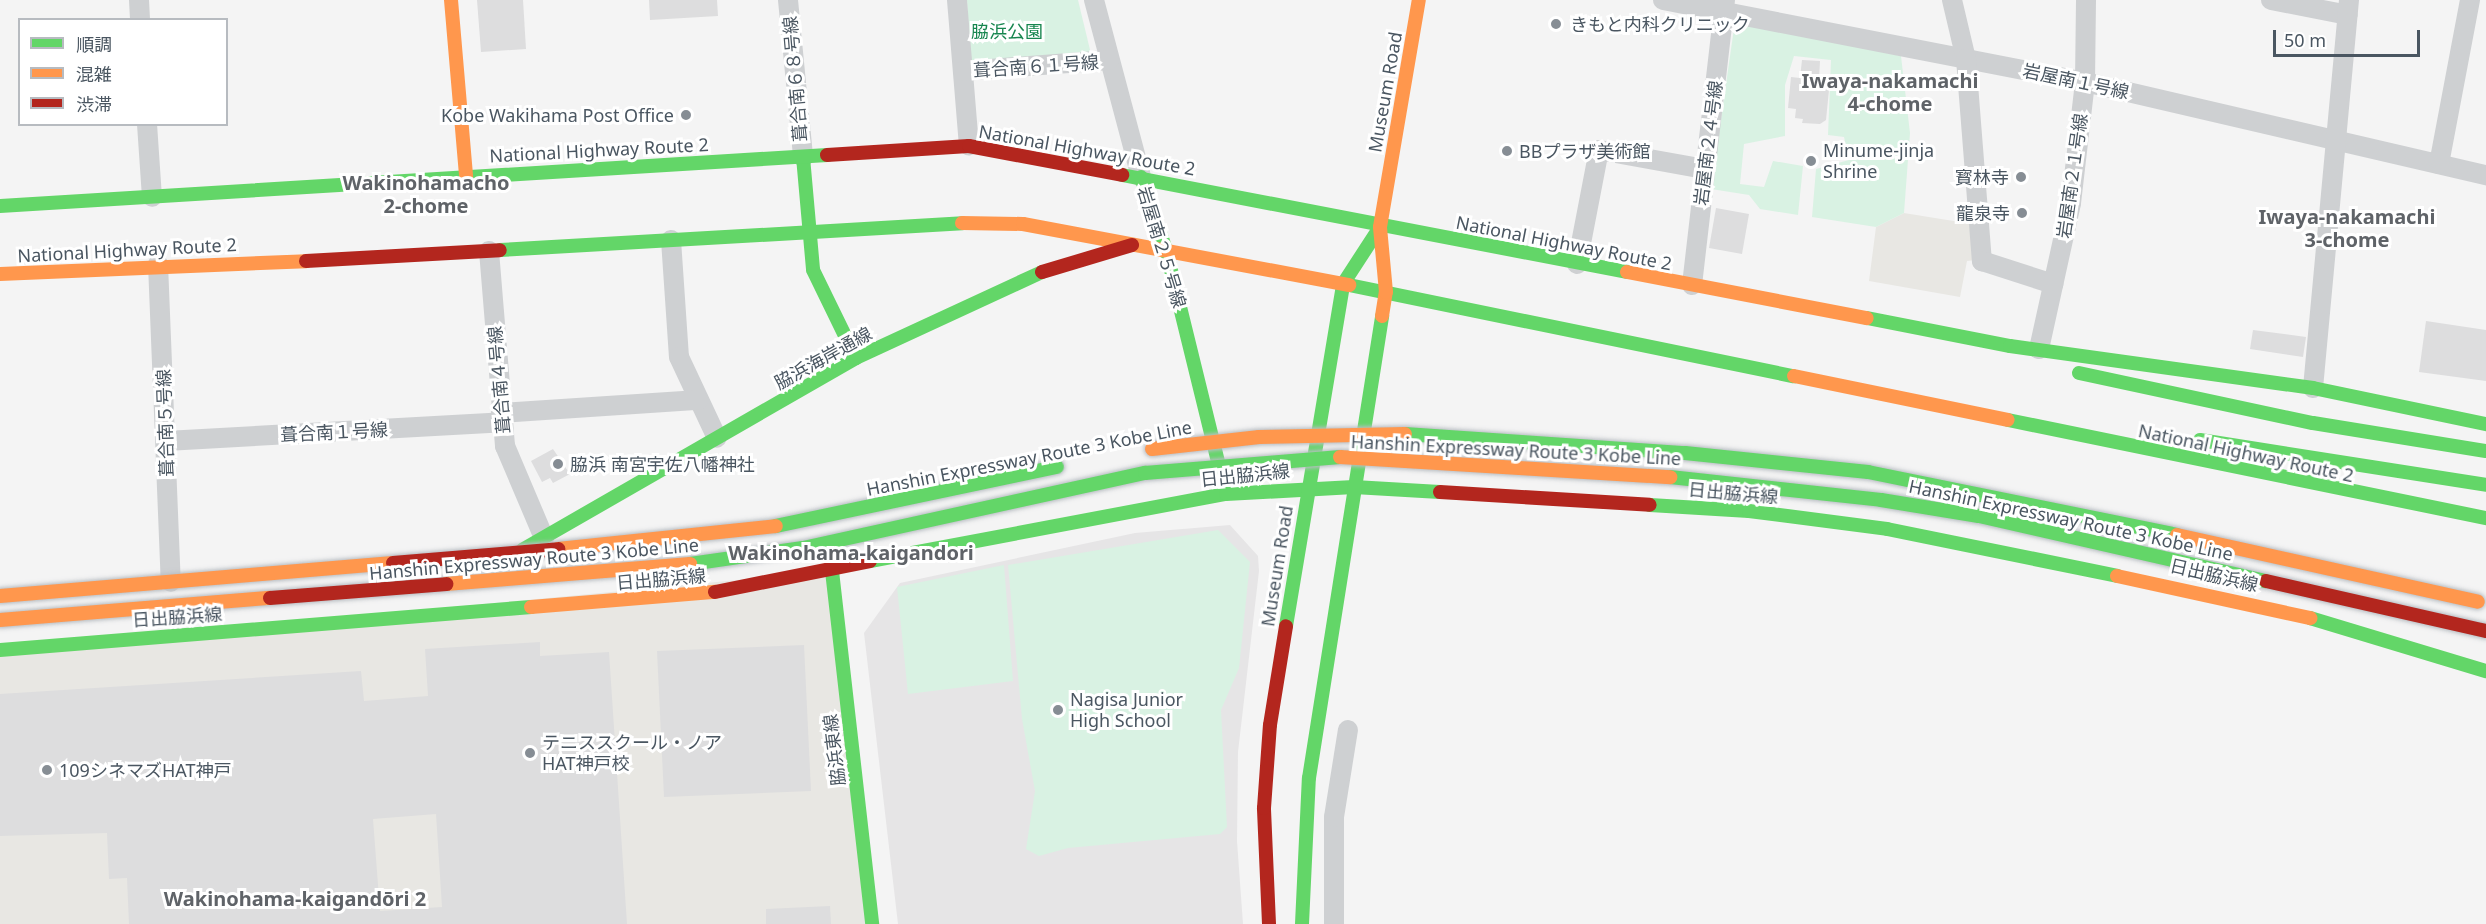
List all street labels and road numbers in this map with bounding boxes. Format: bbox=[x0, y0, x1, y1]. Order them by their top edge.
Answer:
street label: 葺合南６８号線 bbox=[779, 15, 811, 143]
street label: Museum Road bbox=[1364, 30, 1406, 154]
street label: 葺合南６１号線 bbox=[972, 51, 1100, 81]
street label: 岩屋南１号線 bbox=[2021, 59, 2131, 103]
street label: 岩屋南２４号線 bbox=[1690, 79, 1726, 207]
street label: 岩屋南２１号線 bbox=[2053, 112, 2091, 240]
street label: National Highway Route 2 bbox=[977, 120, 1197, 180]
street label: National Highway Route 2 bbox=[489, 133, 709, 167]
street label: 岩屋南２５号線 bbox=[1133, 184, 1191, 310]
street label: National Highway Route 2 bbox=[1454, 211, 1674, 275]
street label: National Highway Route 2 bbox=[17, 233, 237, 267]
street label: 脇浜海岸通線 bbox=[771, 322, 875, 394]
street label: 葺合南４号線 bbox=[484, 325, 514, 435]
street label: 葺合南５号線 bbox=[152, 369, 178, 477]
street label: Hanshin Expressway Route 3 Kobe Line bbox=[865, 416, 1193, 500]
street label: 葺合南１号線 bbox=[280, 418, 388, 446]
street label: National Highway Route 2 bbox=[2136, 420, 2356, 486]
street label: Hanshin Expressway Route 3 Kobe Line bbox=[1350, 431, 1682, 469]
street label: 日出脇浜線 bbox=[1199, 460, 1291, 490]
street label: Hanshin Expressway Route 3 Kobe Line bbox=[1907, 475, 2235, 565]
street label: 日出脇浜線 bbox=[1687, 478, 1779, 508]
street label: Museum Road bbox=[1257, 504, 1297, 628]
street label: Hanshin Expressway Route 3 Kobe Line bbox=[368, 534, 700, 584]
street label: 日出脇浜線 bbox=[2168, 554, 2260, 596]
street label: 日出脇浜線 bbox=[615, 564, 707, 594]
street label: 日出脇浜線 bbox=[131, 603, 223, 631]
street label: 脇浜東線 bbox=[819, 713, 849, 787]

